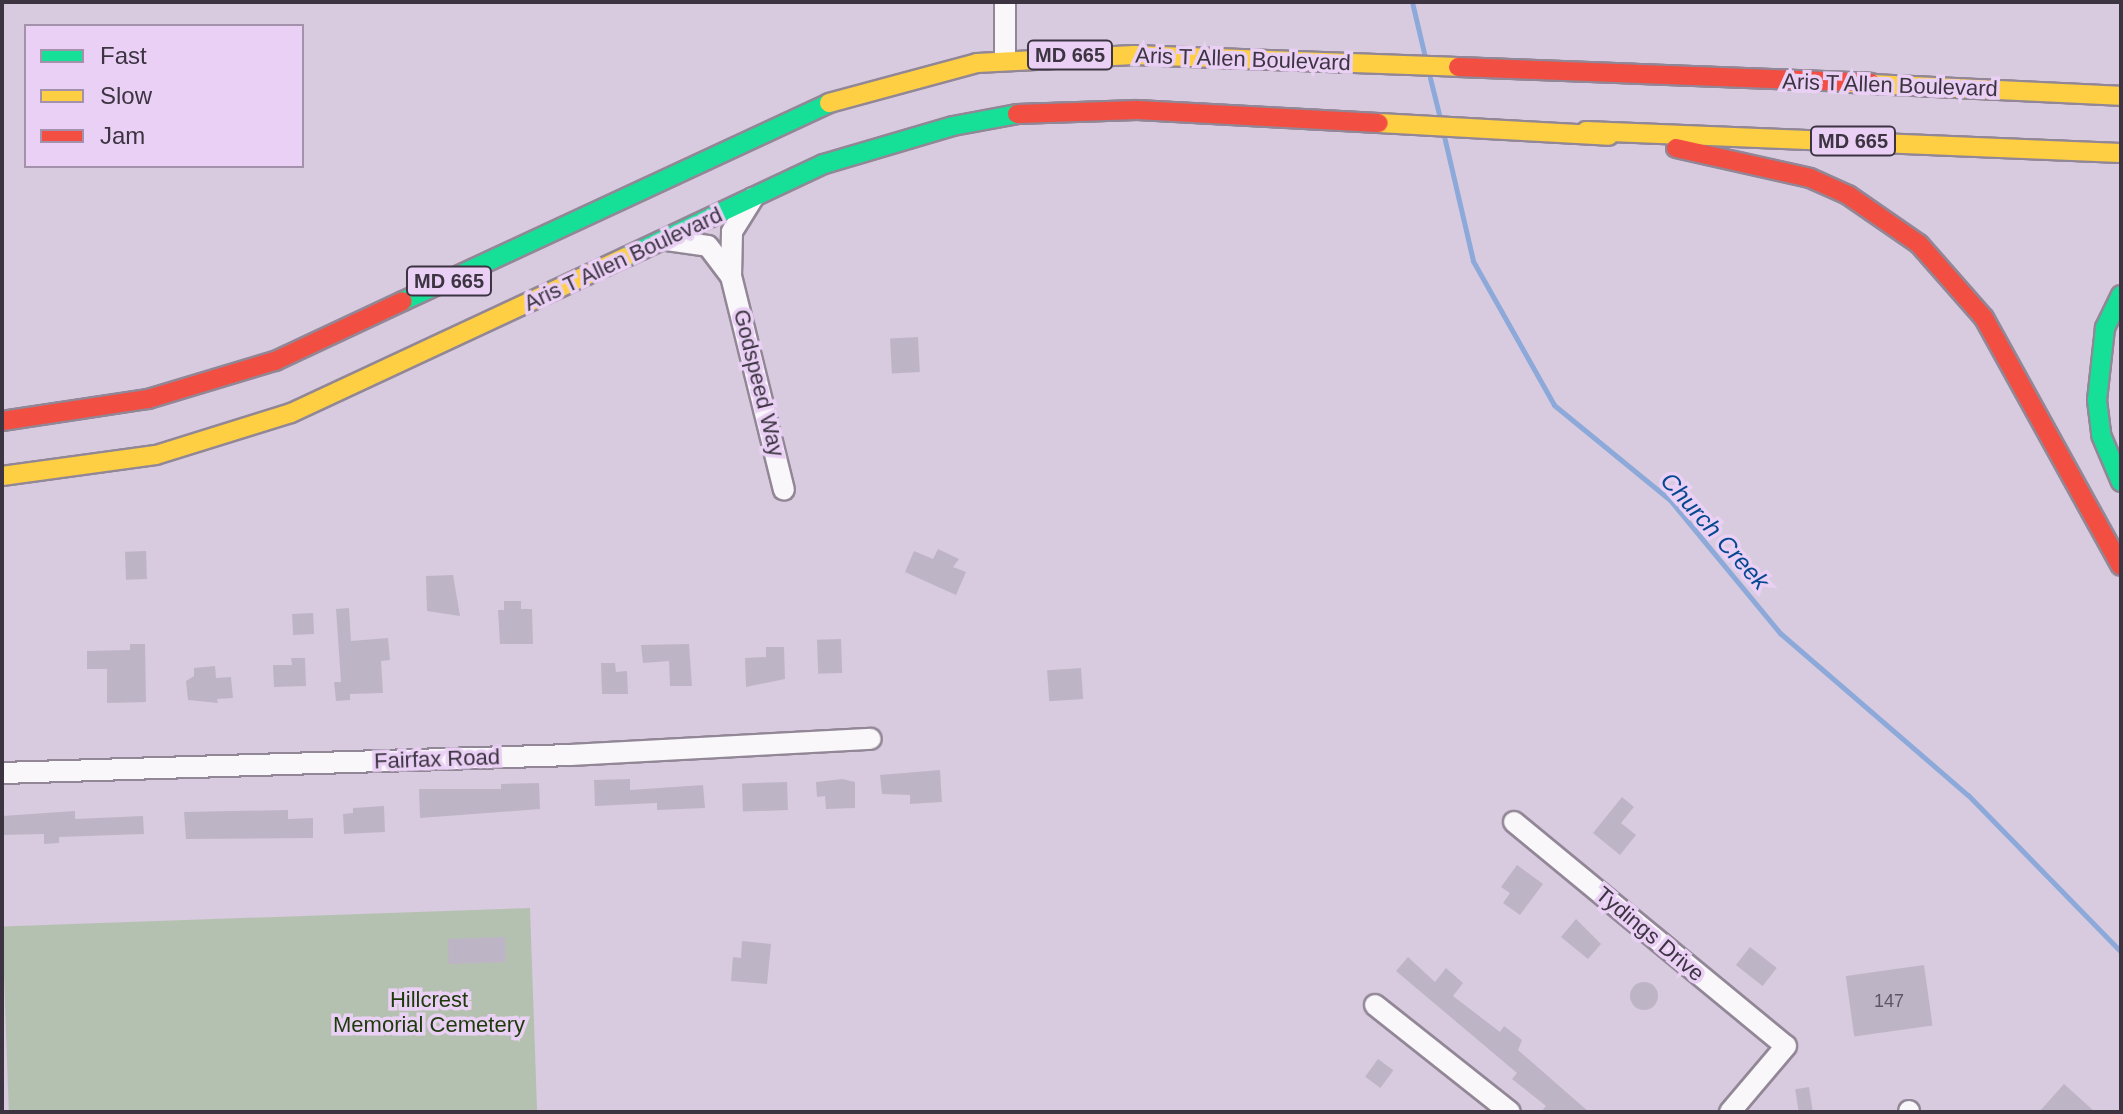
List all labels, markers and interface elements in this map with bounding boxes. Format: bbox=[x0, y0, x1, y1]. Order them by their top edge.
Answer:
legend bbox=[24, 24, 304, 168]
road number: MD 665 bbox=[1026, 39, 1114, 71]
text: Fast bbox=[100, 42, 147, 69]
street label: Aris T Allen Boulevard bbox=[1134, 42, 1352, 76]
street label: Aris T Allen Boulevard bbox=[1781, 68, 1999, 102]
text: Slow bbox=[100, 82, 152, 109]
text: Jam bbox=[100, 122, 145, 149]
road number: MD 665 bbox=[1809, 125, 1897, 157]
street label: Aris T Allen Boulevard bbox=[519, 201, 727, 317]
road number: MD 665 bbox=[405, 265, 493, 297]
street label: Godspeed Way bbox=[728, 307, 790, 459]
water label: Church Creek bbox=[1655, 466, 1775, 596]
street label: Fairfax Road bbox=[374, 744, 500, 774]
street label: Tydings Drive bbox=[1590, 881, 1710, 987]
park label: Hillcrest Memorial Cemetery bbox=[333, 986, 525, 1038]
house number: 147 bbox=[1874, 990, 1904, 1012]

